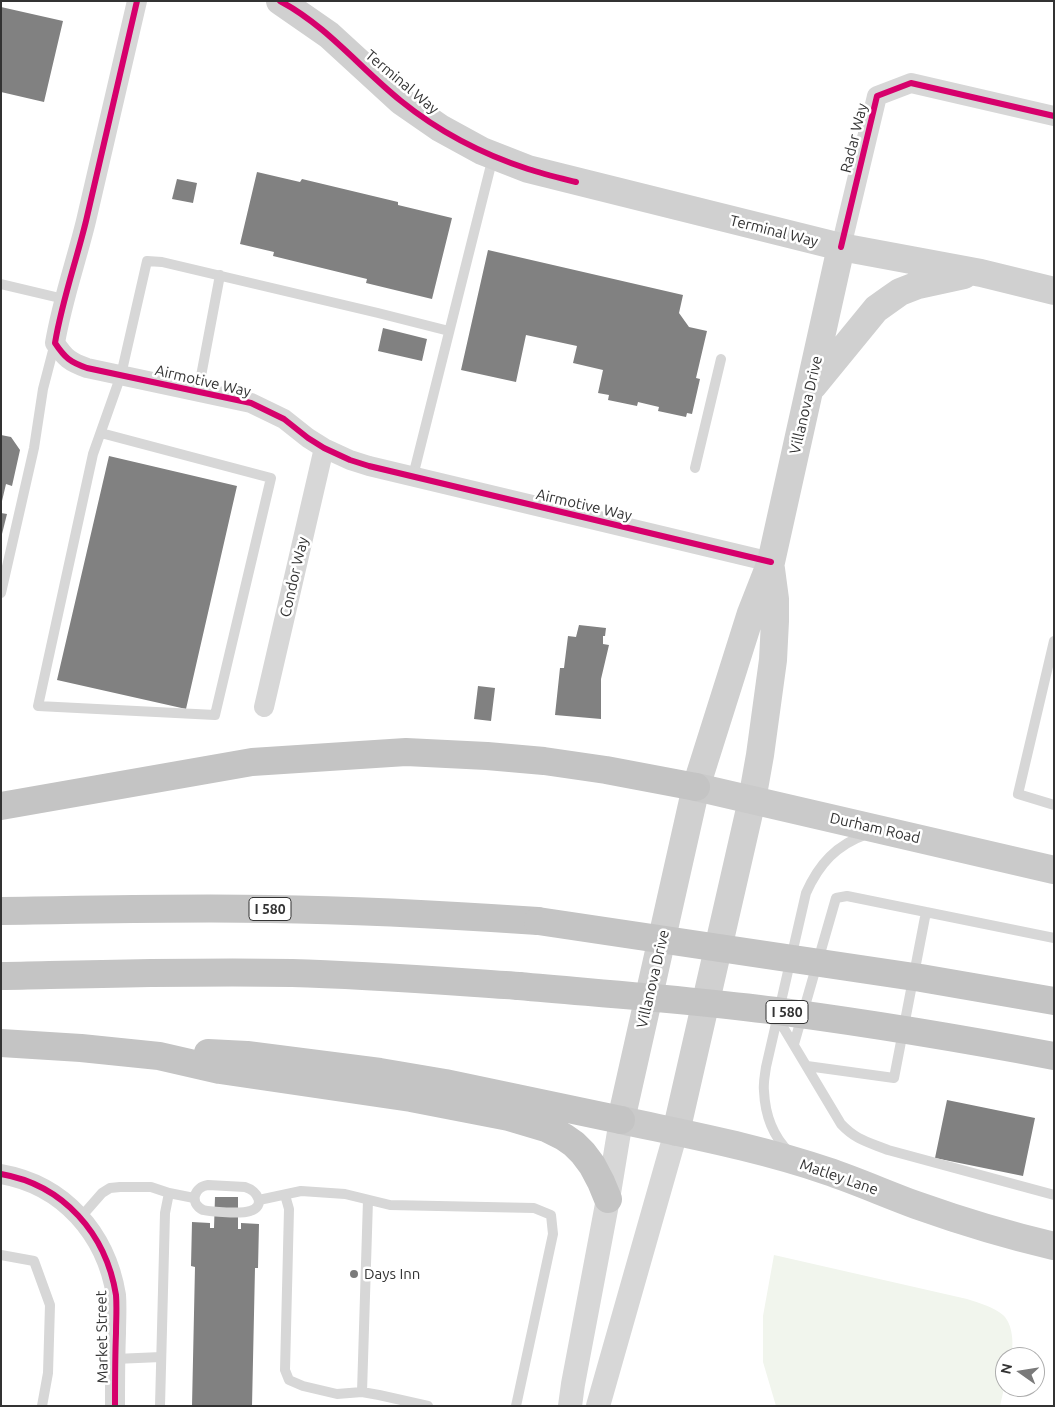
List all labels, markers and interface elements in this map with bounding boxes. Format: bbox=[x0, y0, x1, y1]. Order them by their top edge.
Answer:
street label: Terminal Way bbox=[362, 46, 442, 118]
street label: Radar Way bbox=[837, 101, 871, 175]
street label: Terminal Way bbox=[728, 211, 820, 251]
street label: Villanova Drive bbox=[786, 354, 826, 456]
street label: Airmotive Way bbox=[153, 361, 253, 401]
street label: Airmotive Way bbox=[534, 485, 634, 525]
street label: Condor Way bbox=[276, 535, 312, 619]
street label: Durham Road bbox=[828, 809, 922, 847]
road number: I 580 bbox=[249, 898, 291, 921]
street label: Villanova Drive bbox=[633, 928, 673, 1030]
road number: I 580 bbox=[766, 1000, 808, 1024]
street label: Matley Lane bbox=[797, 1155, 881, 1199]
place label: Days Inn bbox=[364, 1265, 420, 1283]
marker: Days Inn bbox=[348, 1268, 360, 1280]
street label: Market Street bbox=[92, 1290, 112, 1384]
north arrow bbox=[995, 1347, 1045, 1397]
text: N bbox=[997, 1362, 1015, 1376]

